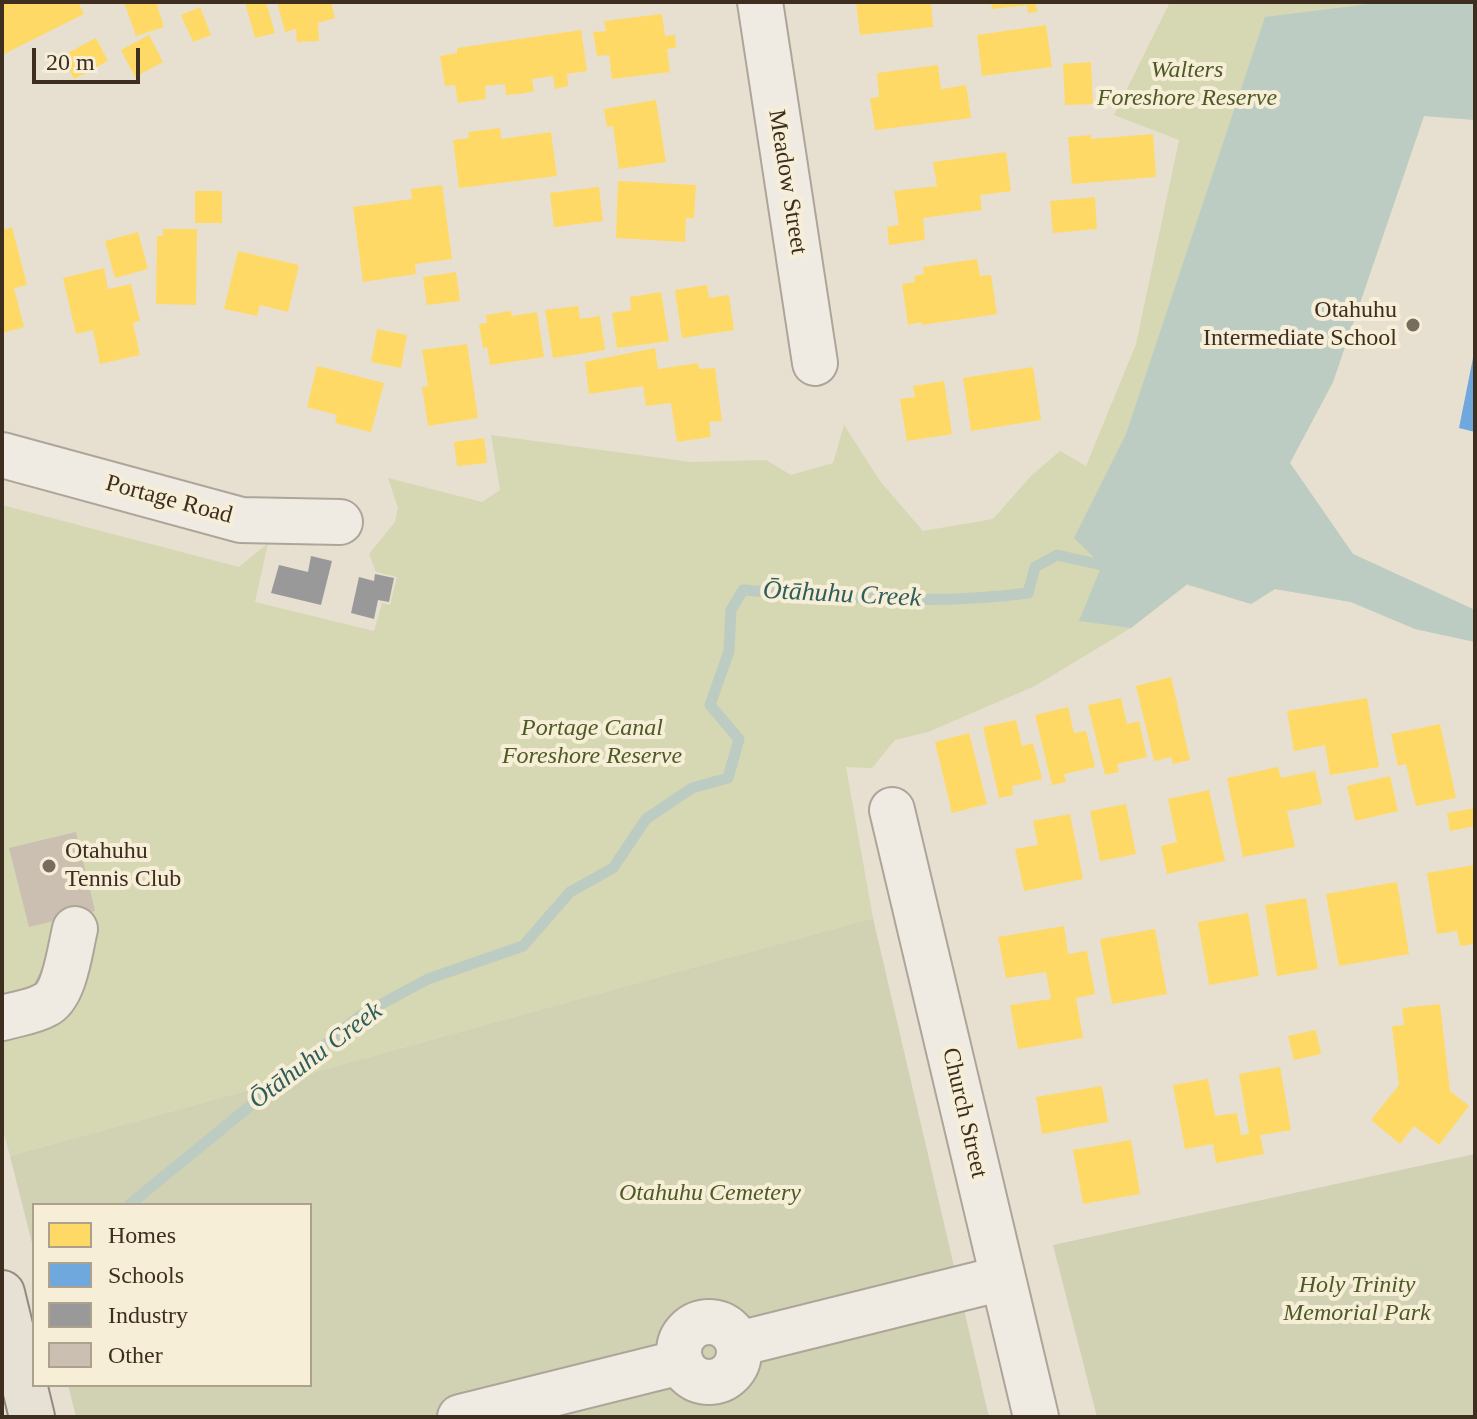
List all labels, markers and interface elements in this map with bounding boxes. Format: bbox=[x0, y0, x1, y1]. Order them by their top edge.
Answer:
scale bar bbox=[36, 32, 144, 82]
text: 20 m bbox=[46, 49, 95, 75]
park label: Walters Foreshore Reserve bbox=[1097, 57, 1277, 113]
street label: Meadow Street bbox=[761, 108, 813, 256]
place label: Otahuhu Intermediate School bbox=[1203, 297, 1397, 353]
marker: Otahuhu Intermediate School bbox=[1404, 316, 1422, 334]
street label: Portage Road bbox=[103, 469, 235, 531]
water label: Ōtāhuhu Creek bbox=[762, 575, 922, 615]
park label: Portage Canal Foreshore Reserve bbox=[502, 715, 682, 771]
place label: Otahuhu Tennis Club bbox=[65, 838, 181, 894]
marker: Otahuhu Tennis Club bbox=[40, 857, 58, 875]
water label: Ōtāhuhu Creek bbox=[243, 996, 389, 1116]
street label: Church Street bbox=[935, 1045, 993, 1181]
park label: Otahuhu Cemetery bbox=[619, 1180, 801, 1208]
legend bbox=[32, 1203, 312, 1387]
text: Homes bbox=[108, 1222, 176, 1248]
text: Schools bbox=[108, 1262, 184, 1288]
park label: Holy Trinity Memorial Park bbox=[1283, 1272, 1431, 1328]
text: Industry bbox=[108, 1302, 188, 1328]
text: Other bbox=[108, 1342, 163, 1368]

